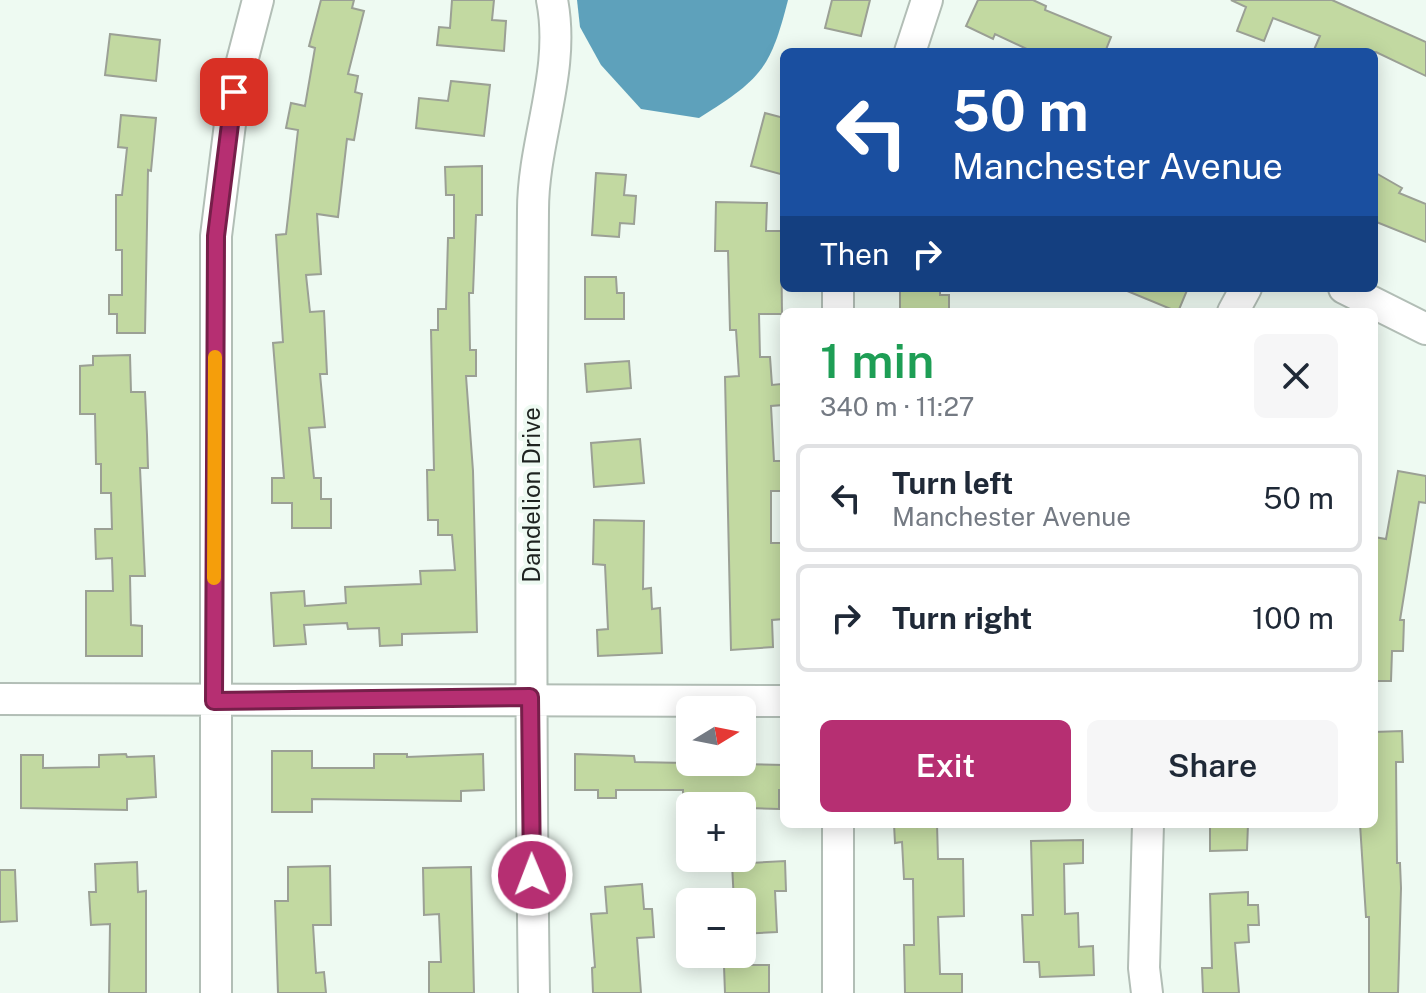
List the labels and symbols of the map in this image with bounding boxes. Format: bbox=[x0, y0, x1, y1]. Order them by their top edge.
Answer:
pin bbox=[200, 58, 268, 126]
street label: Dandelion Drive bbox=[517, 407, 545, 583]
north arrow bbox=[676, 696, 756, 776]
position arrow bbox=[490, 833, 574, 917]

